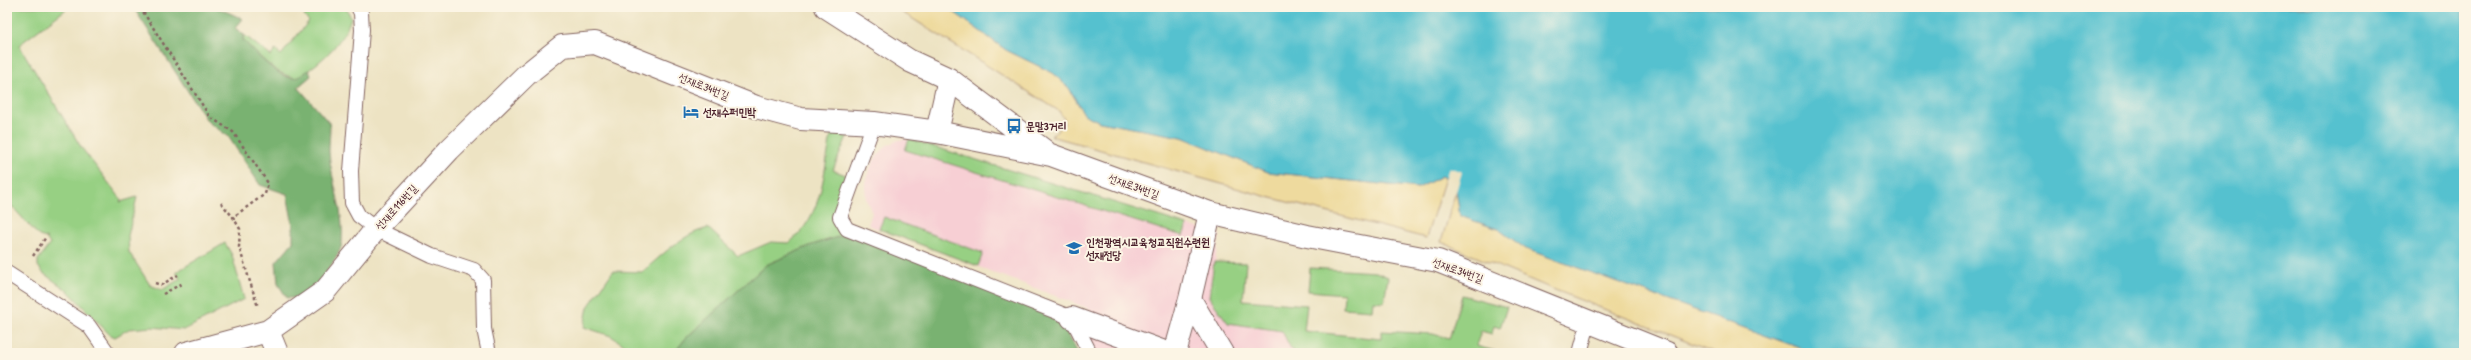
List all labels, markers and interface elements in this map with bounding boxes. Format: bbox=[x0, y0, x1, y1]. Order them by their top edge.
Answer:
street label: 선재로34번길 bbox=[677, 70, 731, 103]
hotel icon: 선재수퍼민박 bbox=[682, 103, 700, 121]
place label: 선재수퍼민박 bbox=[703, 105, 756, 119]
bus stop icon: 문말3거리 bbox=[1005, 117, 1023, 135]
place label: 문말3거리 bbox=[1026, 119, 1066, 133]
street label: 선재로34번길 bbox=[1107, 170, 1162, 202]
street label: 선재로116번길 bbox=[372, 181, 420, 233]
place label: 인천광역시교육청교직원수련원 선재전당 bbox=[1086, 235, 1210, 262]
school or university icon: 인천광역시교육청교직원수련원 선재전당 bbox=[1065, 239, 1083, 257]
street label: 선재로34번길 bbox=[1431, 254, 1486, 286]

